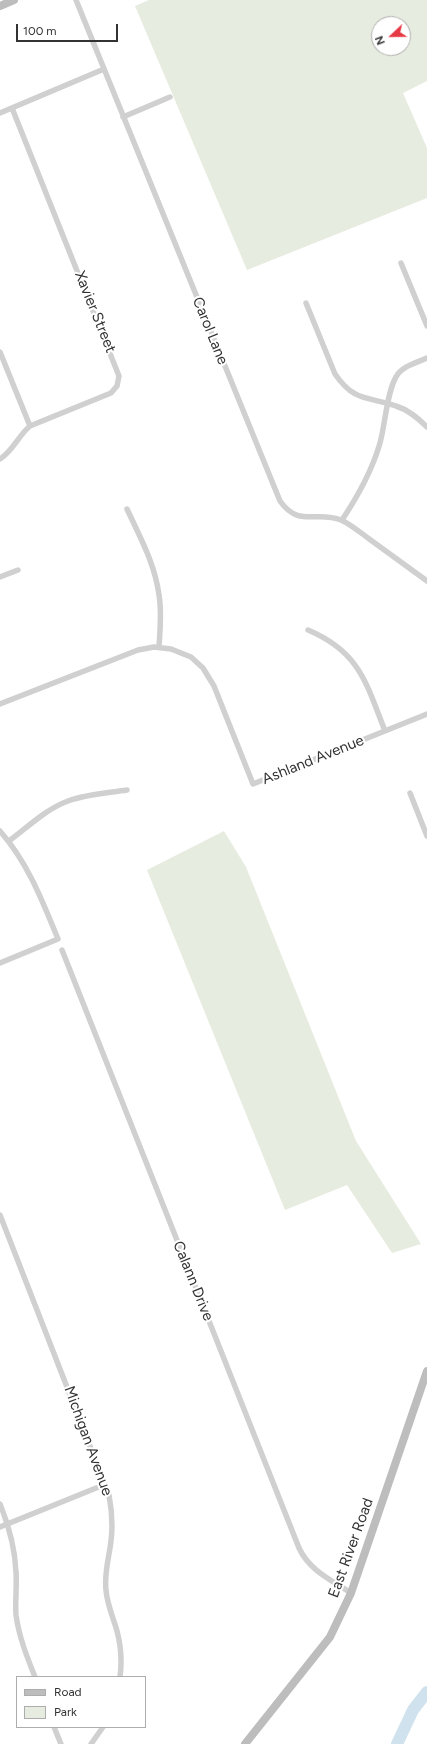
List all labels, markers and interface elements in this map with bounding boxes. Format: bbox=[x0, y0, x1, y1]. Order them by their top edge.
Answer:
scale bar bbox=[18, 16, 120, 42]
north arrow bbox=[371, 16, 411, 56]
text: 100 m bbox=[23, 24, 57, 38]
text: N bbox=[373, 34, 388, 47]
street label: Xavier Street bbox=[70, 268, 120, 356]
street label: Carol Lane bbox=[188, 295, 232, 367]
street label: Ashland Avenue bbox=[260, 731, 366, 789]
street label: Calann Drive bbox=[169, 1238, 217, 1324]
street label: Michigan Avenue bbox=[60, 1384, 116, 1498]
street label: East River Road bbox=[325, 1496, 377, 1600]
legend bbox=[16, 1676, 146, 1728]
text: Road bbox=[54, 1685, 82, 1699]
text: Park bbox=[54, 1705, 77, 1719]

